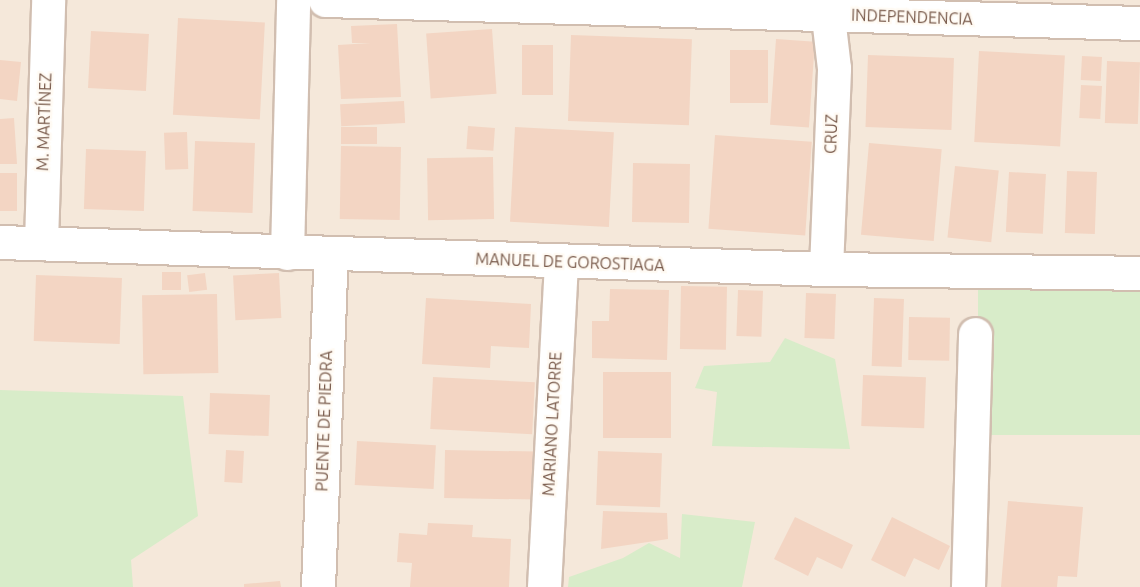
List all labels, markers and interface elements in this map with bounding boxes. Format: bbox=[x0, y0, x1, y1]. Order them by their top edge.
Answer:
street label: INDEPENDENCIA bbox=[851, 5, 973, 29]
street label: M. MARTÍNEZ bbox=[33, 73, 55, 171]
street label: CRUZ bbox=[821, 114, 841, 154]
street label: MANUEL DE GOROSTIAGA bbox=[475, 249, 665, 275]
street label: PUENTE DE PIEDRA bbox=[312, 350, 336, 492]
street label: MARIANO LATORRE bbox=[539, 351, 565, 497]

